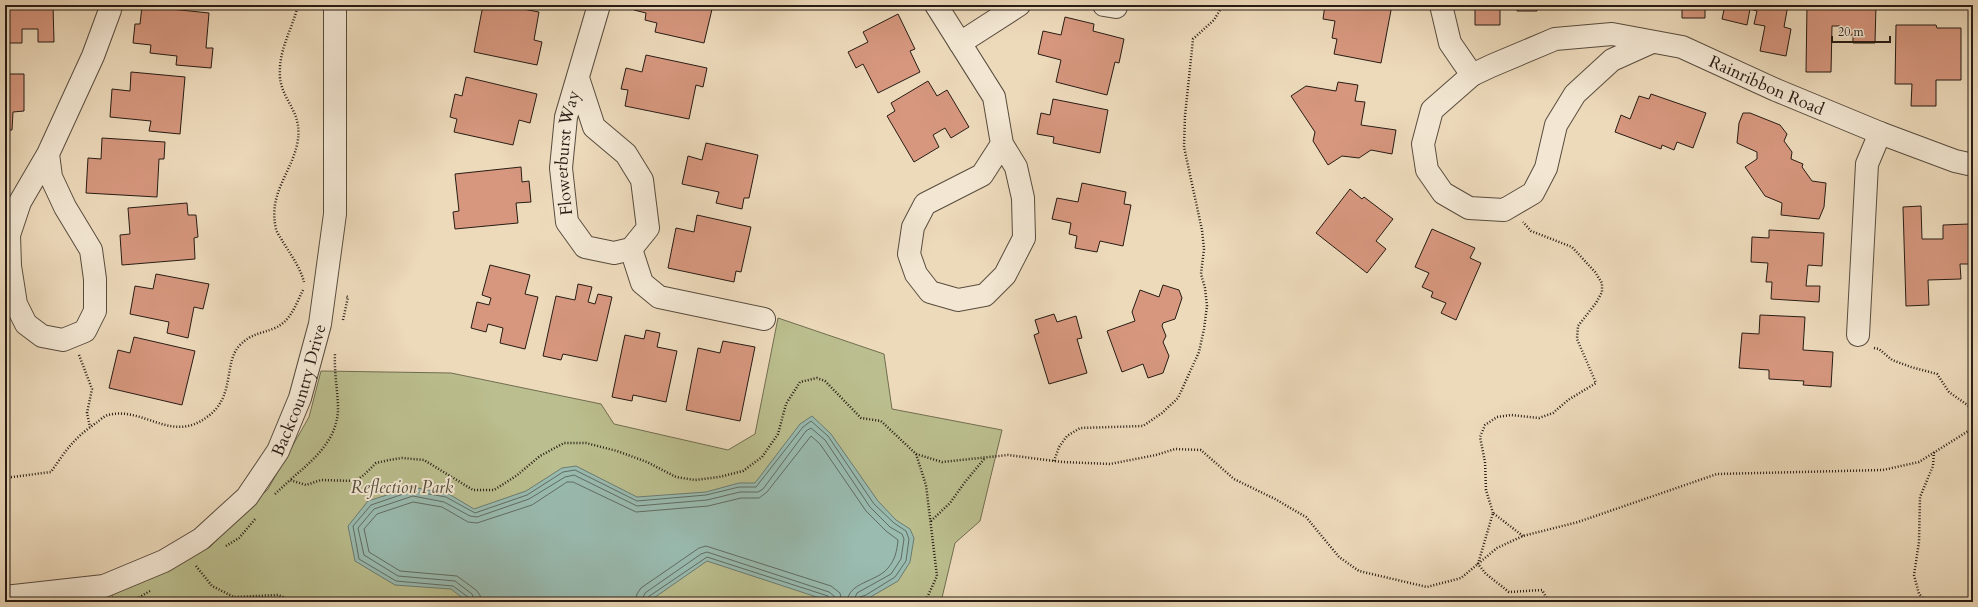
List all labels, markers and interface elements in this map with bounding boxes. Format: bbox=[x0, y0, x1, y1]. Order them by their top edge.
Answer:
scale bar bbox=[1832, 18, 1890, 44]
text: 20 m bbox=[1838, 24, 1865, 40]
street label: Rainribbon Road bbox=[1706, 49, 1828, 120]
street label: Flowerburst Way bbox=[549, 88, 585, 217]
street label: Backcountry Drive bbox=[266, 321, 331, 460]
park label: Reflection Park bbox=[351, 476, 454, 499]

